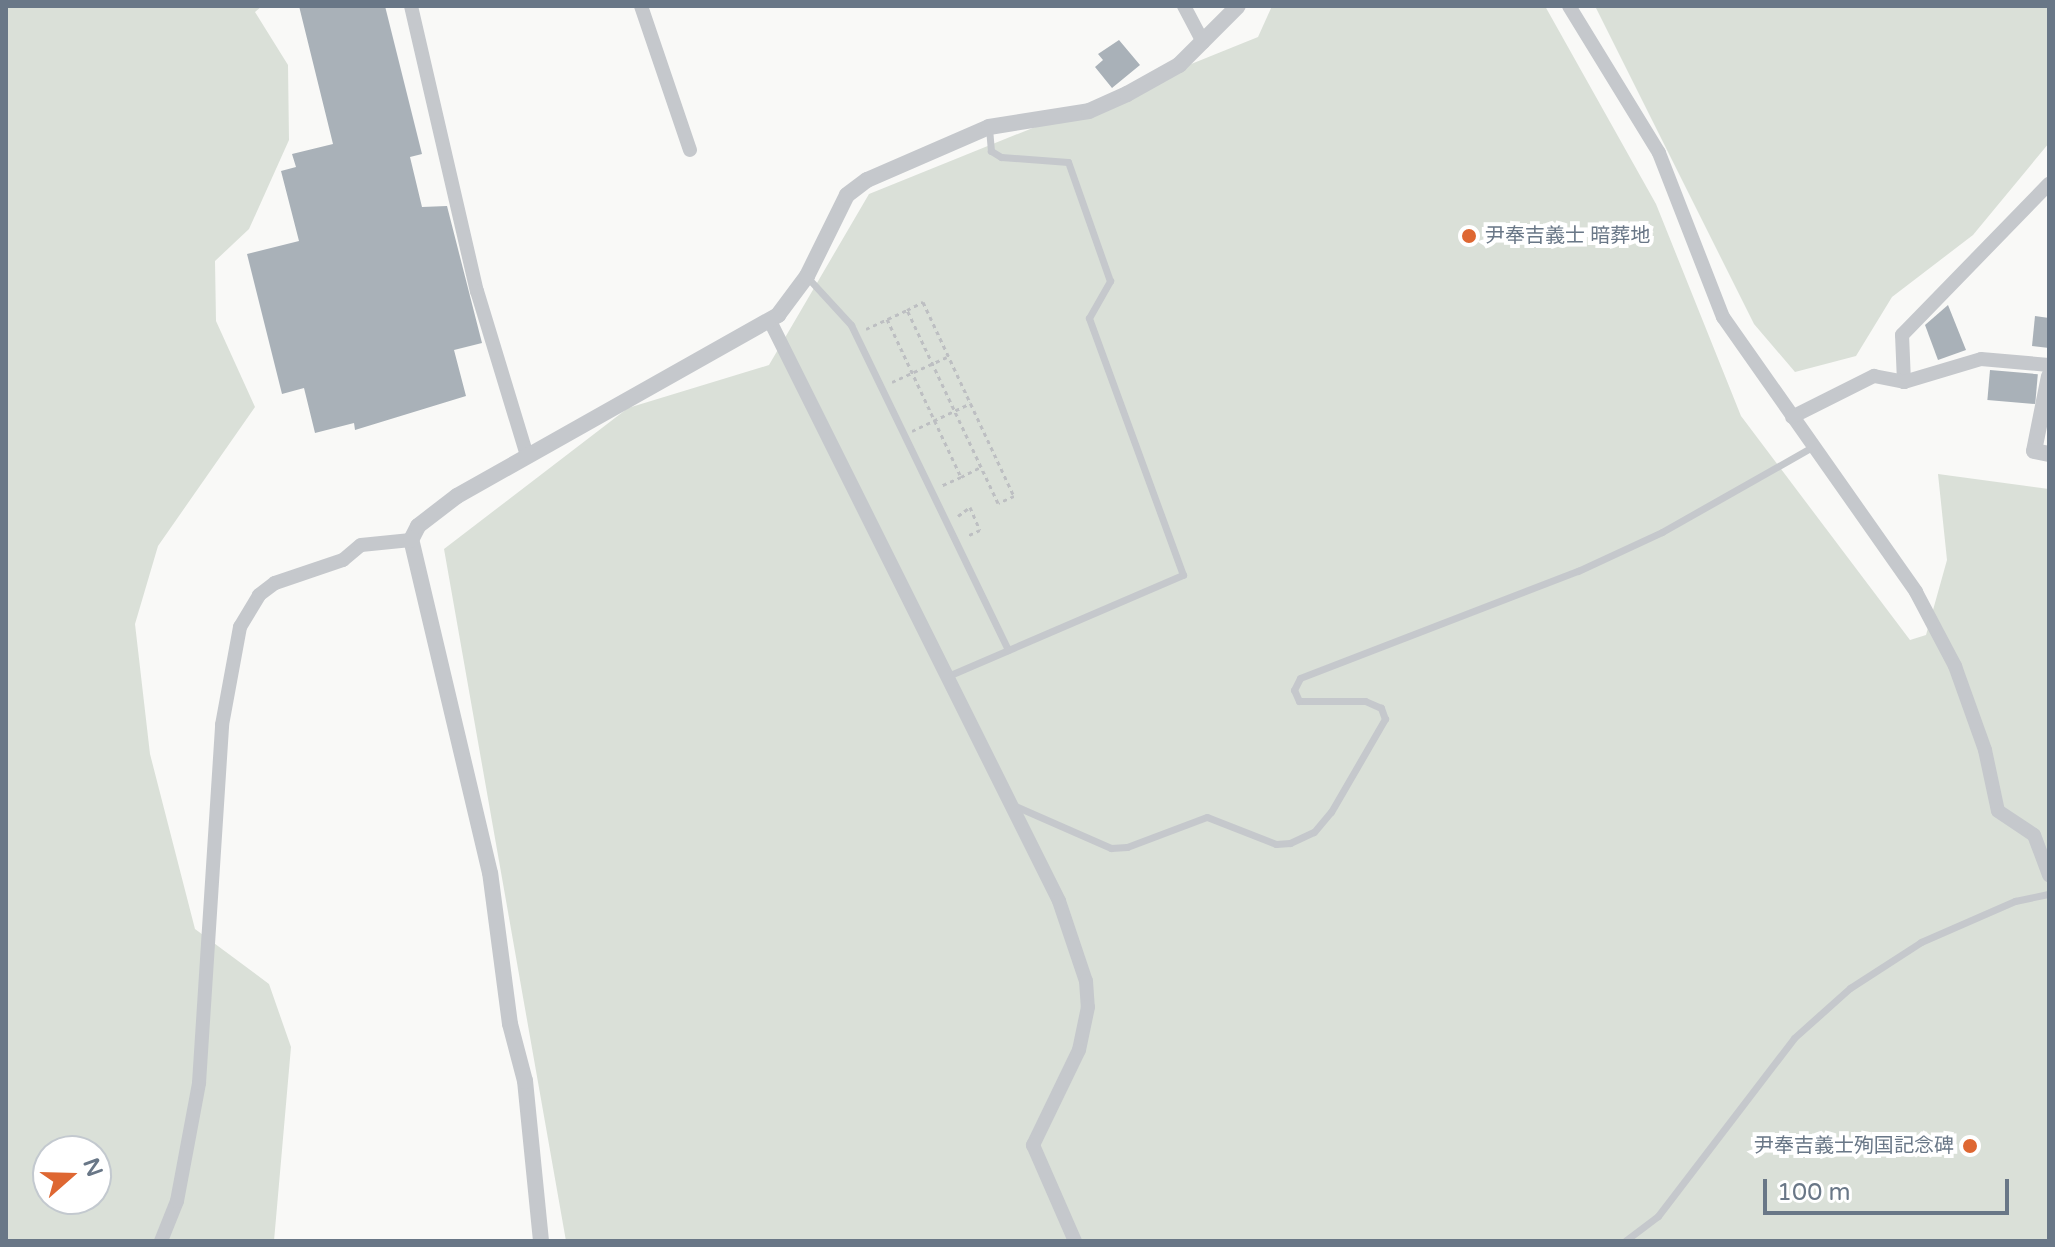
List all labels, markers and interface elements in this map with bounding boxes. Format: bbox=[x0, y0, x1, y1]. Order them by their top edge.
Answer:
place label: 尹奉吉義士 暗葬地 bbox=[1485, 224, 1650, 248]
marker: 尹奉吉義士 暗葬地 bbox=[1460, 227, 1478, 245]
place label: 尹奉吉義士殉国記念碑 bbox=[1754, 1134, 1954, 1158]
north arrow bbox=[32, 1135, 112, 1215]
marker: 尹奉吉義士殉国記念碑 bbox=[1961, 1137, 1979, 1155]
text: N bbox=[77, 1155, 108, 1180]
scale bar bbox=[1767, 1163, 2013, 1213]
text: 100 m bbox=[1777, 1178, 1851, 1207]

